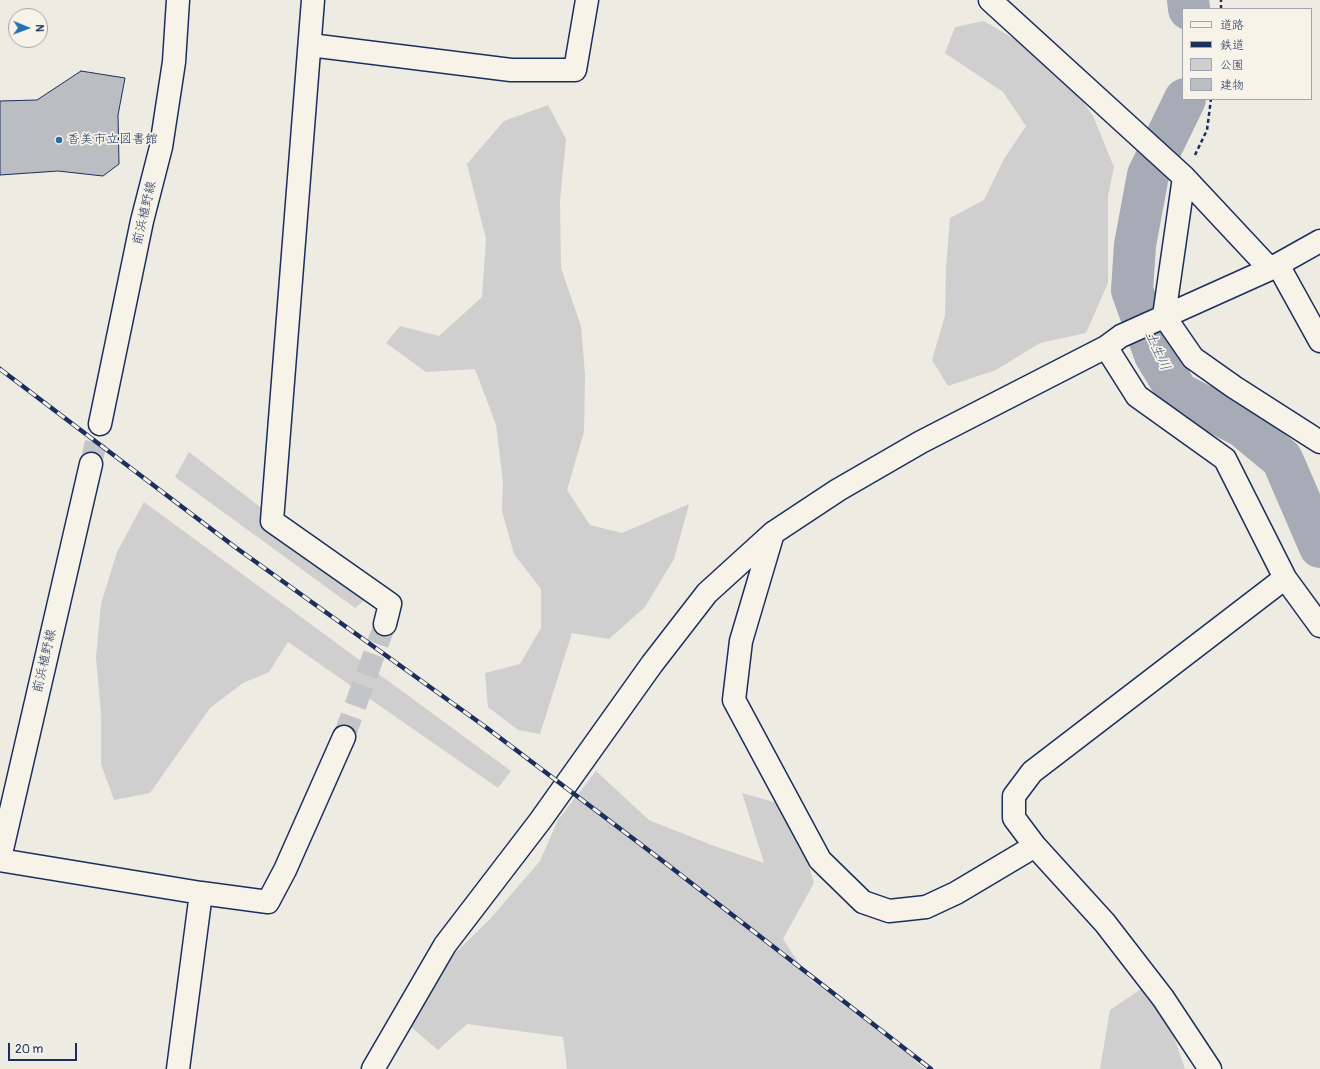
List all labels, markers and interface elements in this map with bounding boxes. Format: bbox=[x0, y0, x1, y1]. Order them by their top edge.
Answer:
north arrow bbox=[8, 8, 48, 48]
legend bbox=[1182, 8, 1312, 100]
text: 道路 bbox=[1220, 18, 1244, 33]
text: N bbox=[33, 24, 46, 32]
text: 鉄道 bbox=[1220, 38, 1244, 53]
text: 公園 bbox=[1220, 58, 1244, 73]
text: 建物 bbox=[1220, 78, 1244, 93]
place label: 香美市立図書館 bbox=[67, 132, 158, 148]
marker: 香美市立図書館 bbox=[54, 135, 64, 145]
street label: 前浜植野線 bbox=[130, 180, 160, 246]
water label: 土生川 bbox=[1141, 328, 1173, 374]
street label: 前浜植野線 bbox=[30, 628, 60, 694]
scale bar bbox=[10, 1035, 79, 1061]
text: 20 m bbox=[15, 1042, 43, 1057]

